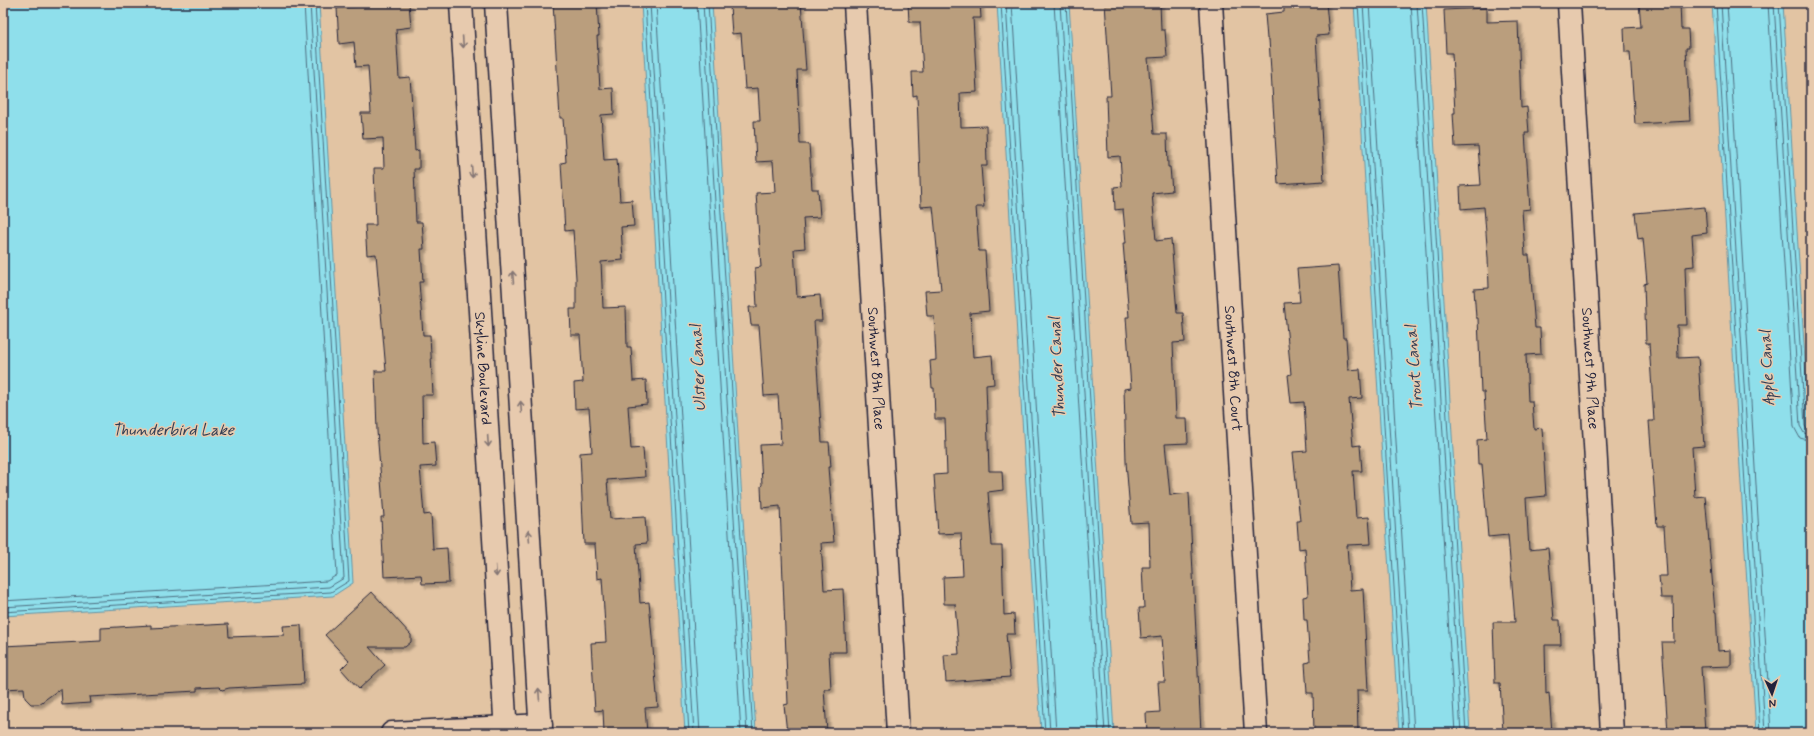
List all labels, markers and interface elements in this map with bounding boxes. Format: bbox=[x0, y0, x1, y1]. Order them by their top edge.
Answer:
one-way arrow bbox=[460, 35, 467, 48]
one-way arrow bbox=[468, 165, 475, 178]
one-way arrow bbox=[510, 271, 517, 284]
street label: Southwest 8th Court bbox=[1219, 305, 1246, 432]
street label: Southwest 8th Place bbox=[862, 306, 889, 431]
street label: Southwest 9th Place bbox=[1576, 307, 1603, 430]
street label: Skyline Boulevard bbox=[469, 311, 496, 426]
water label: Thunder Canal bbox=[1044, 314, 1071, 419]
water label: Ulster Canal bbox=[686, 323, 711, 412]
water label: Trout Canal bbox=[1401, 323, 1428, 411]
water label: Apple Canal bbox=[1755, 328, 1782, 406]
one-way arrow bbox=[518, 401, 525, 414]
water label: Thunderbird Lake bbox=[112, 420, 235, 441]
one-way arrow bbox=[485, 434, 492, 447]
one-way arrow bbox=[526, 530, 533, 543]
one-way arrow bbox=[493, 564, 500, 577]
north arrow bbox=[1752, 674, 1792, 714]
one-way arrow bbox=[535, 688, 542, 701]
text: N bbox=[1768, 696, 1776, 710]

